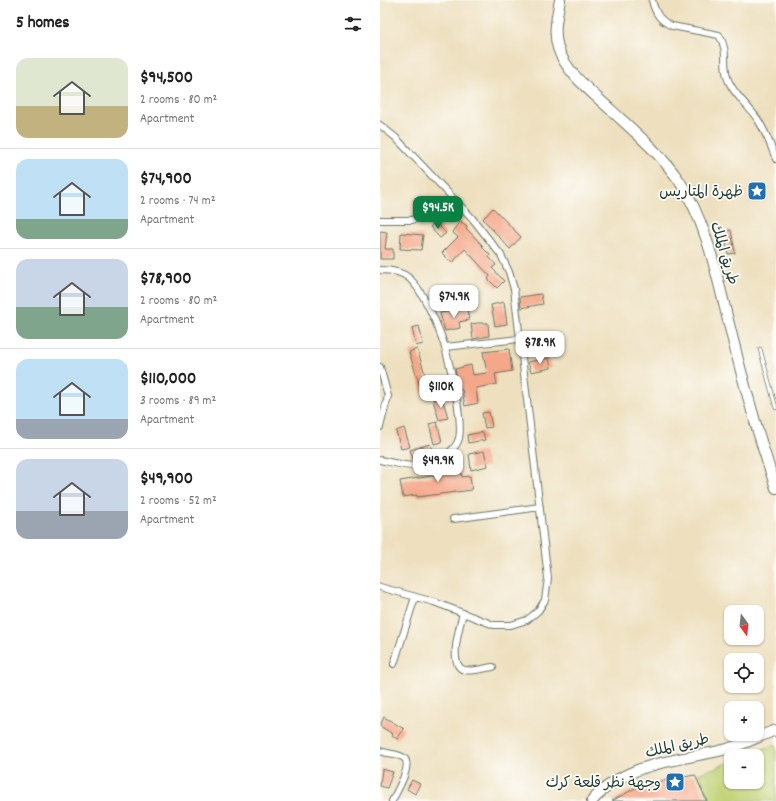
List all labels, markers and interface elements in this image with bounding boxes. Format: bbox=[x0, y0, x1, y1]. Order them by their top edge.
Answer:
text: 5 homes bbox=[16, 12, 69, 36]
icon: filters bbox=[342, 13, 364, 35]
text: $94,500 bbox=[140, 67, 193, 91]
icon: home bbox=[48, 74, 96, 122]
text: 2 rooms · 80 m² bbox=[140, 91, 217, 110]
text: Apartment bbox=[140, 110, 194, 129]
text: $74,900 bbox=[140, 168, 192, 192]
icon: home bbox=[48, 175, 96, 223]
place icon: ظهرة المتاريس bbox=[746, 180, 768, 202]
place label: ظهرة المتاريس bbox=[659, 182, 743, 204]
text: 2 rooms · 74 m² bbox=[140, 192, 215, 211]
pin: $94.5K bbox=[405, 196, 471, 230]
text: $94.5K bbox=[422, 199, 454, 218]
text: Apartment bbox=[140, 211, 194, 230]
street label: طريق الملك bbox=[703, 219, 743, 288]
text: $78,900 bbox=[140, 268, 192, 292]
icon: home bbox=[48, 275, 96, 323]
pin: $74.9K bbox=[421, 285, 487, 319]
text: $74.9K bbox=[438, 288, 470, 307]
text: 2 rooms · 80 m² bbox=[140, 292, 217, 311]
text: Apartment bbox=[140, 311, 194, 330]
pin: $78.9K bbox=[507, 331, 573, 365]
text: $78.9K bbox=[525, 334, 555, 353]
text: $110,000 bbox=[140, 368, 196, 392]
icon: home bbox=[48, 375, 96, 423]
pin: $110K bbox=[413, 375, 469, 409]
text: $110K bbox=[428, 378, 454, 397]
text: 3 rooms · 89 m² bbox=[140, 392, 216, 411]
text: Apartment bbox=[140, 411, 194, 430]
pin: $49.9K bbox=[405, 449, 471, 483]
text: $49.9K bbox=[422, 452, 454, 471]
text: $49,900 bbox=[140, 468, 193, 492]
icon: home bbox=[48, 475, 96, 523]
text: 2 rooms · 52 m² bbox=[140, 492, 217, 511]
text: Apartment bbox=[140, 511, 194, 530]
north arrow bbox=[724, 605, 764, 645]
map controls bbox=[724, 605, 764, 789]
button: locate bbox=[724, 653, 764, 693]
button: + bbox=[724, 701, 764, 741]
street label: طريق الملك bbox=[643, 729, 712, 765]
button: − bbox=[724, 749, 764, 789]
place icon: وجهة نظر قلعة كرك bbox=[664, 771, 686, 793]
place label: وجهة نظر قلعة كرك bbox=[546, 773, 661, 795]

